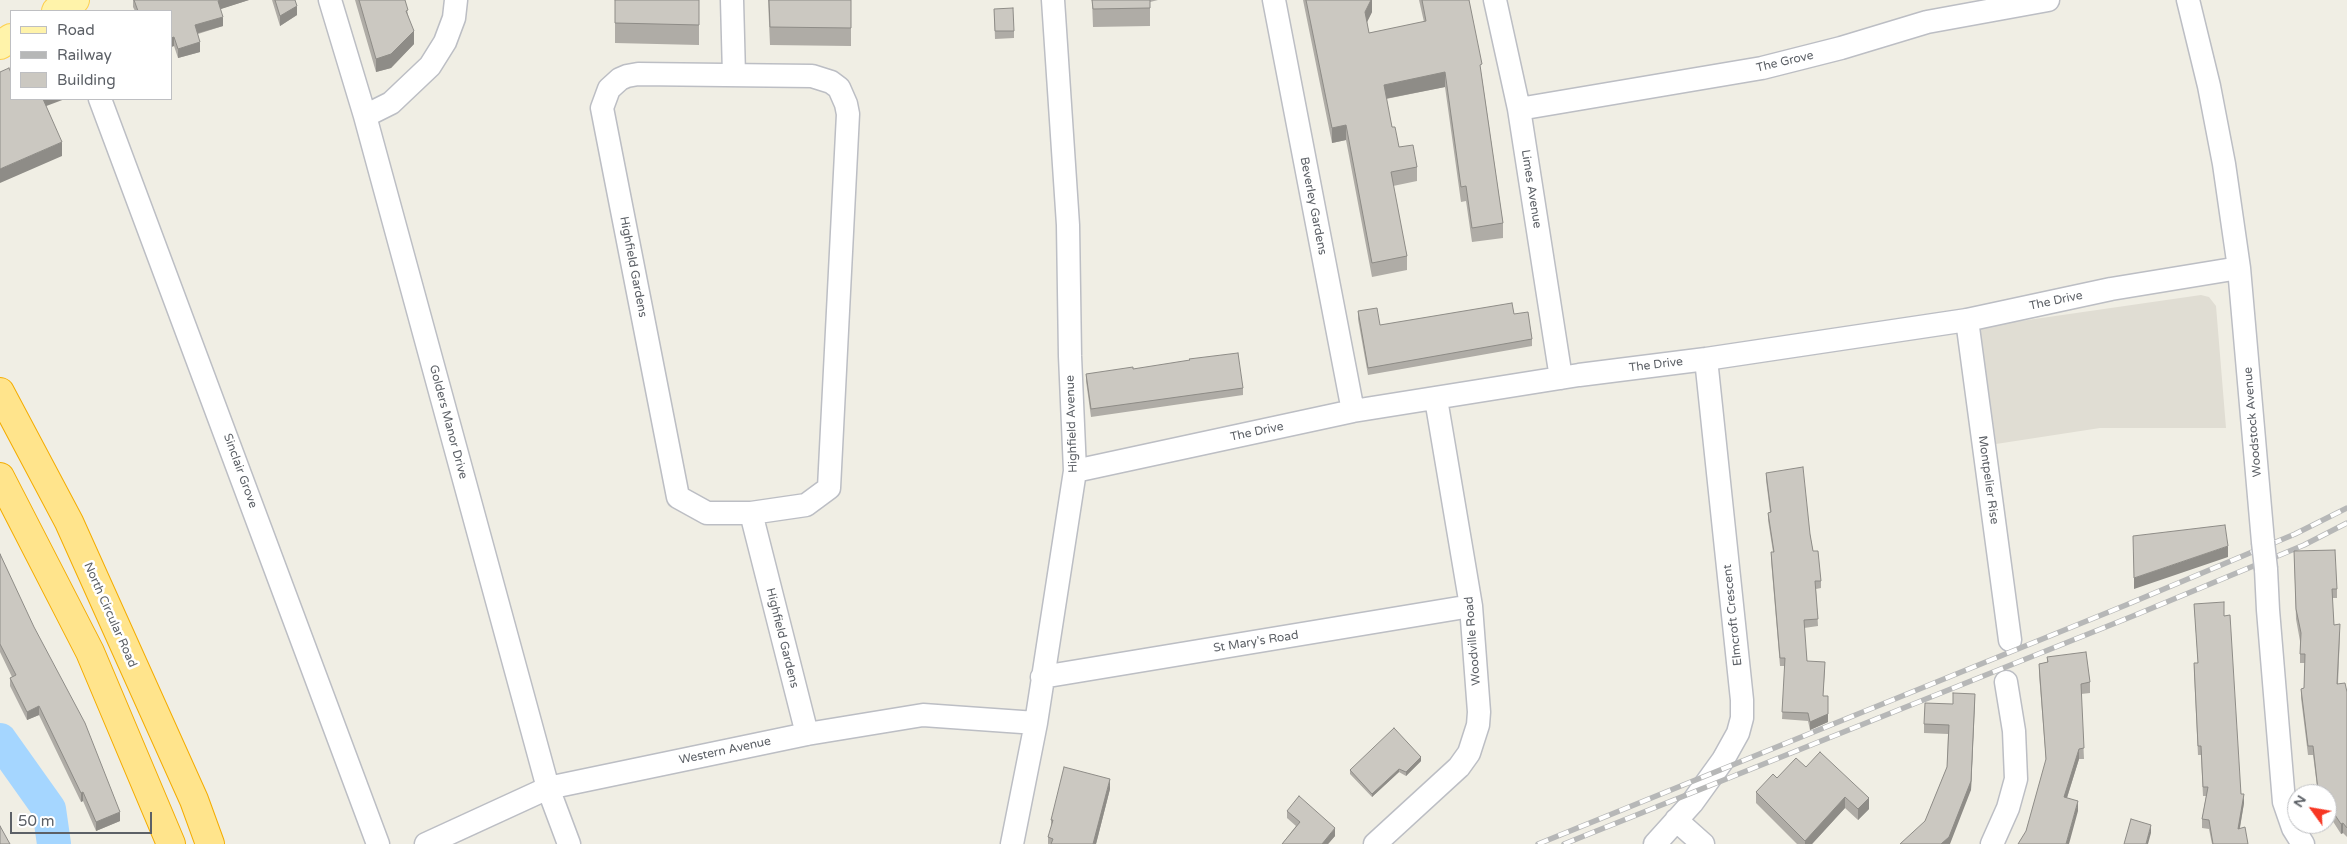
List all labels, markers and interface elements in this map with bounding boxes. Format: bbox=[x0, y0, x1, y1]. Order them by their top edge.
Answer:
legend bbox=[10, 10, 172, 100]
text: Road bbox=[57, 21, 95, 39]
text: Railway bbox=[57, 46, 112, 64]
street label: The Grove bbox=[1755, 48, 1815, 76]
text: Building bbox=[57, 71, 116, 89]
street label: Limes Avenue bbox=[1518, 149, 1544, 229]
street label: Beverley Gardens bbox=[1296, 156, 1330, 256]
street label: Highfield Gardens bbox=[616, 215, 650, 319]
street label: The Drive bbox=[2028, 288, 2084, 314]
street label: The Drive bbox=[1628, 355, 1684, 375]
street label: Golders Manor Drive bbox=[426, 363, 470, 481]
street label: Woodstock Avenue bbox=[2241, 366, 2265, 478]
street label: Highfield Avenue bbox=[1063, 375, 1081, 473]
street label: The Drive bbox=[1229, 419, 1285, 445]
street label: Sinclair Grove bbox=[220, 432, 260, 510]
street label: Montpelier Rise bbox=[1975, 435, 2001, 525]
street label: North Circular Road bbox=[80, 560, 140, 670]
street label: Elmcroft Crescent bbox=[1721, 564, 1745, 666]
street label: Highfield Gardens bbox=[763, 587, 801, 689]
street label: Woodville Road bbox=[1462, 596, 1484, 686]
street label: St Mary's Road bbox=[1212, 628, 1300, 656]
street label: Western Avenue bbox=[678, 734, 772, 768]
north arrow bbox=[2287, 784, 2337, 834]
text: N bbox=[2290, 792, 2310, 811]
scale bar bbox=[12, 802, 155, 834]
text: 50 m bbox=[18, 812, 55, 830]

